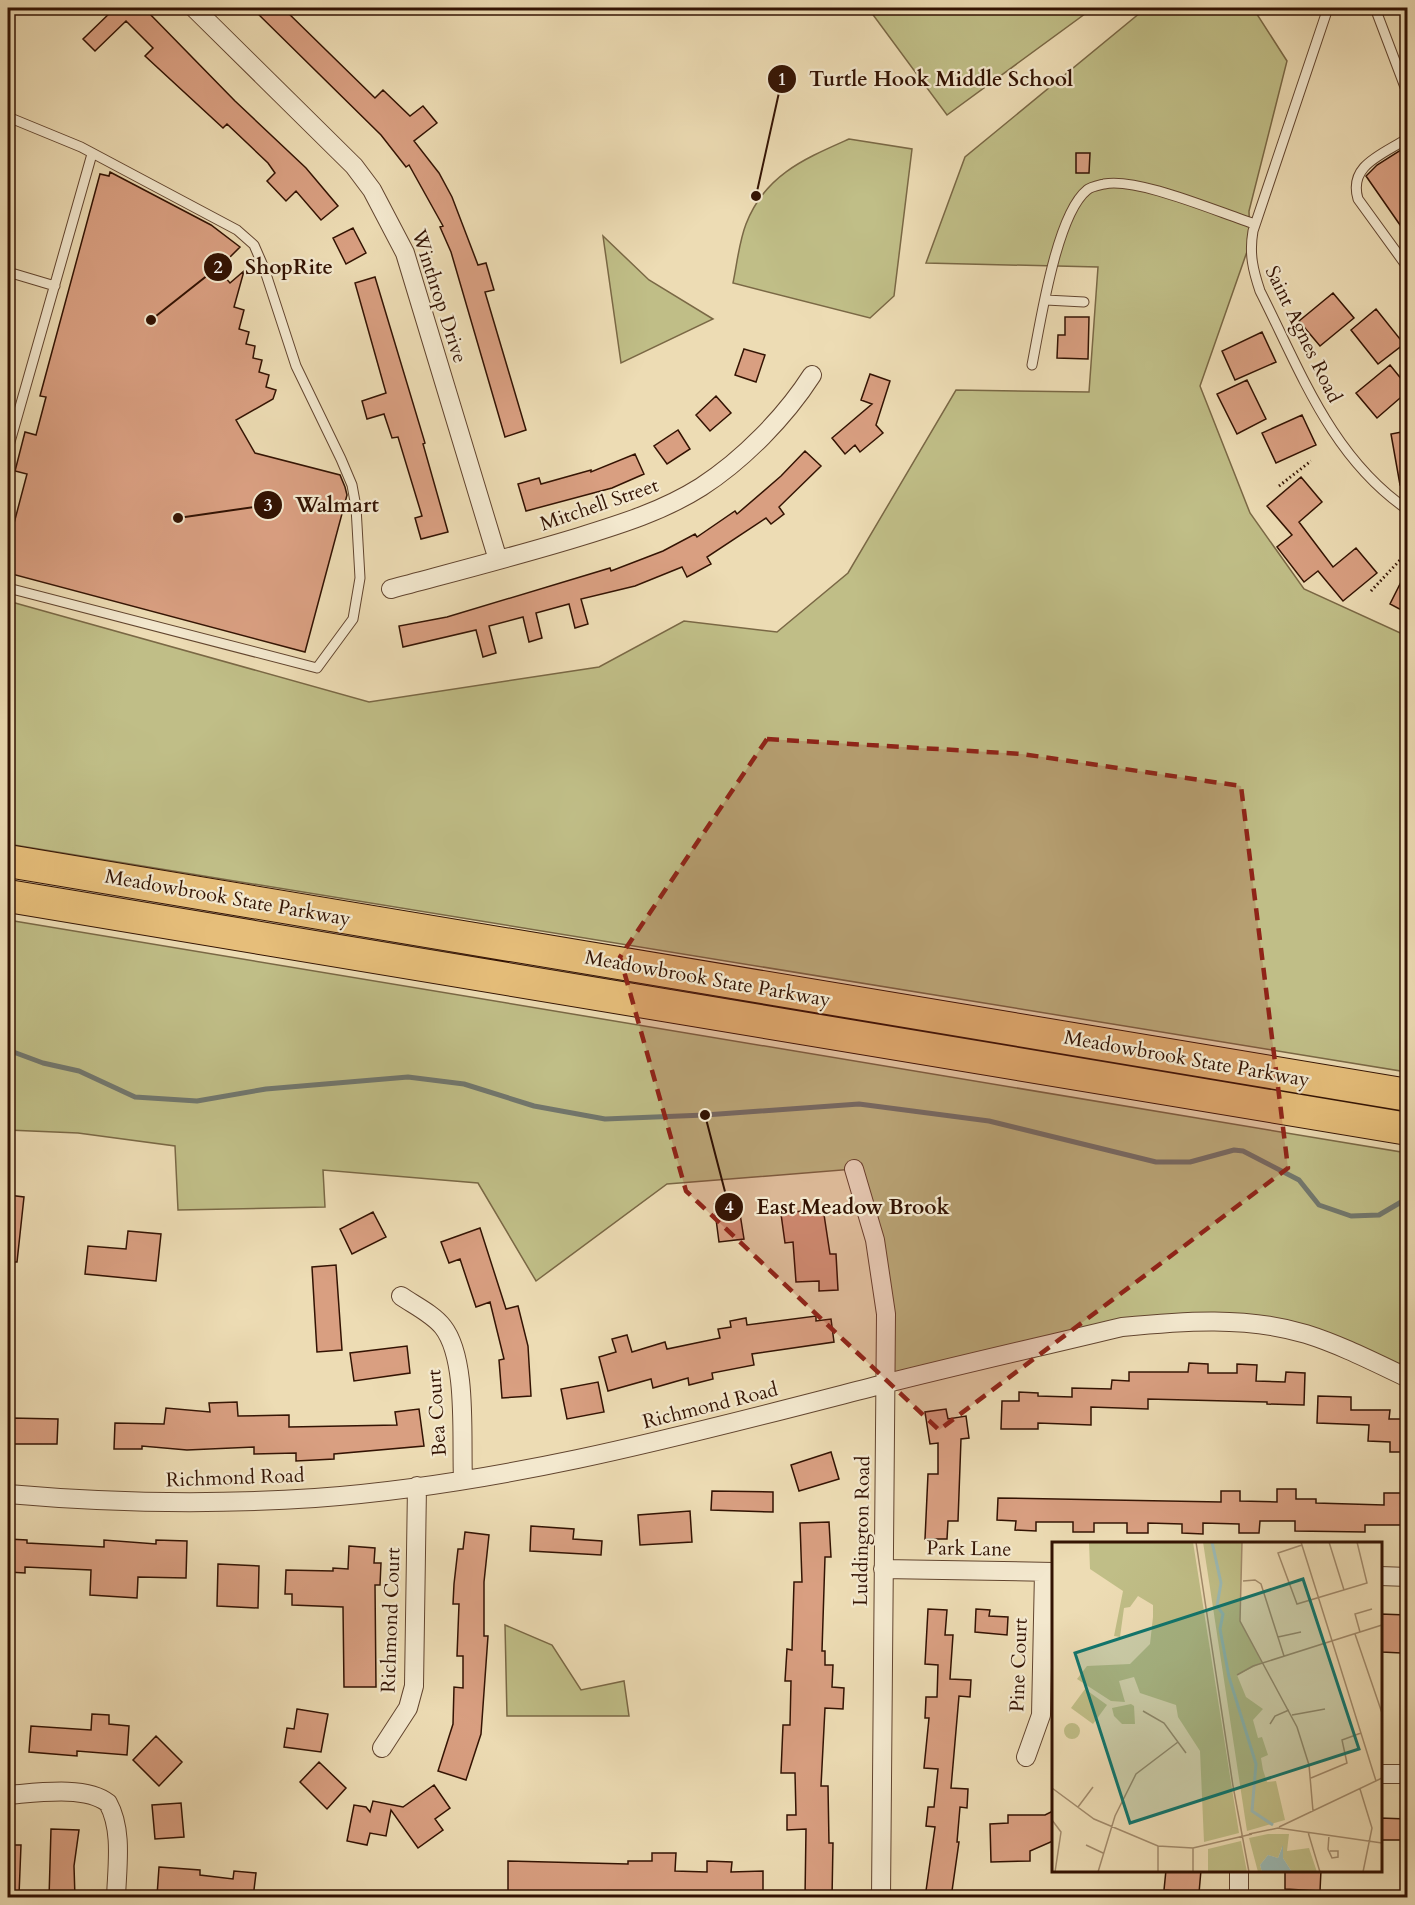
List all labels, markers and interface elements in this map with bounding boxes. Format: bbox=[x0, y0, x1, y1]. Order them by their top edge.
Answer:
callout: Turtle Hook Middle School bbox=[767, 59, 1086, 98]
text: Turtle Hook Middle School bbox=[809, 65, 1073, 94]
text: 1 bbox=[777, 67, 787, 92]
street label: Winthrop Drive bbox=[405, 225, 474, 366]
callout: ShopRite bbox=[203, 247, 345, 286]
text: ShopRite bbox=[245, 253, 333, 282]
text: 2 bbox=[213, 255, 223, 280]
street label: Saint Agnes Road bbox=[1259, 261, 1349, 408]
street label: Mitchell Street bbox=[536, 471, 663, 537]
callout: Walmart bbox=[253, 486, 391, 525]
text: Walmart bbox=[294, 491, 379, 520]
text: 3 bbox=[263, 493, 273, 518]
street label: Meadowbrook State Parkway bbox=[103, 863, 353, 933]
street label: Meadowbrook State Parkway bbox=[583, 944, 833, 1014]
street label: Meadowbrook State Parkway bbox=[1062, 1024, 1312, 1094]
callout: East Meadow Brook bbox=[714, 1187, 961, 1226]
text: East Meadow Brook bbox=[756, 1193, 950, 1222]
text: 4 bbox=[724, 1195, 734, 1220]
street label: Bea Court bbox=[420, 1368, 453, 1457]
street label: Richmond Road bbox=[640, 1376, 781, 1435]
street label: Luddington Road bbox=[847, 1455, 876, 1606]
street label: Richmond Road bbox=[165, 1462, 305, 1493]
street label: Park Lane bbox=[926, 1534, 1012, 1563]
inset map bbox=[1052, 1542, 1382, 1872]
street label: Richmond Court bbox=[374, 1546, 407, 1693]
street label: Pine Court bbox=[1003, 1617, 1034, 1712]

